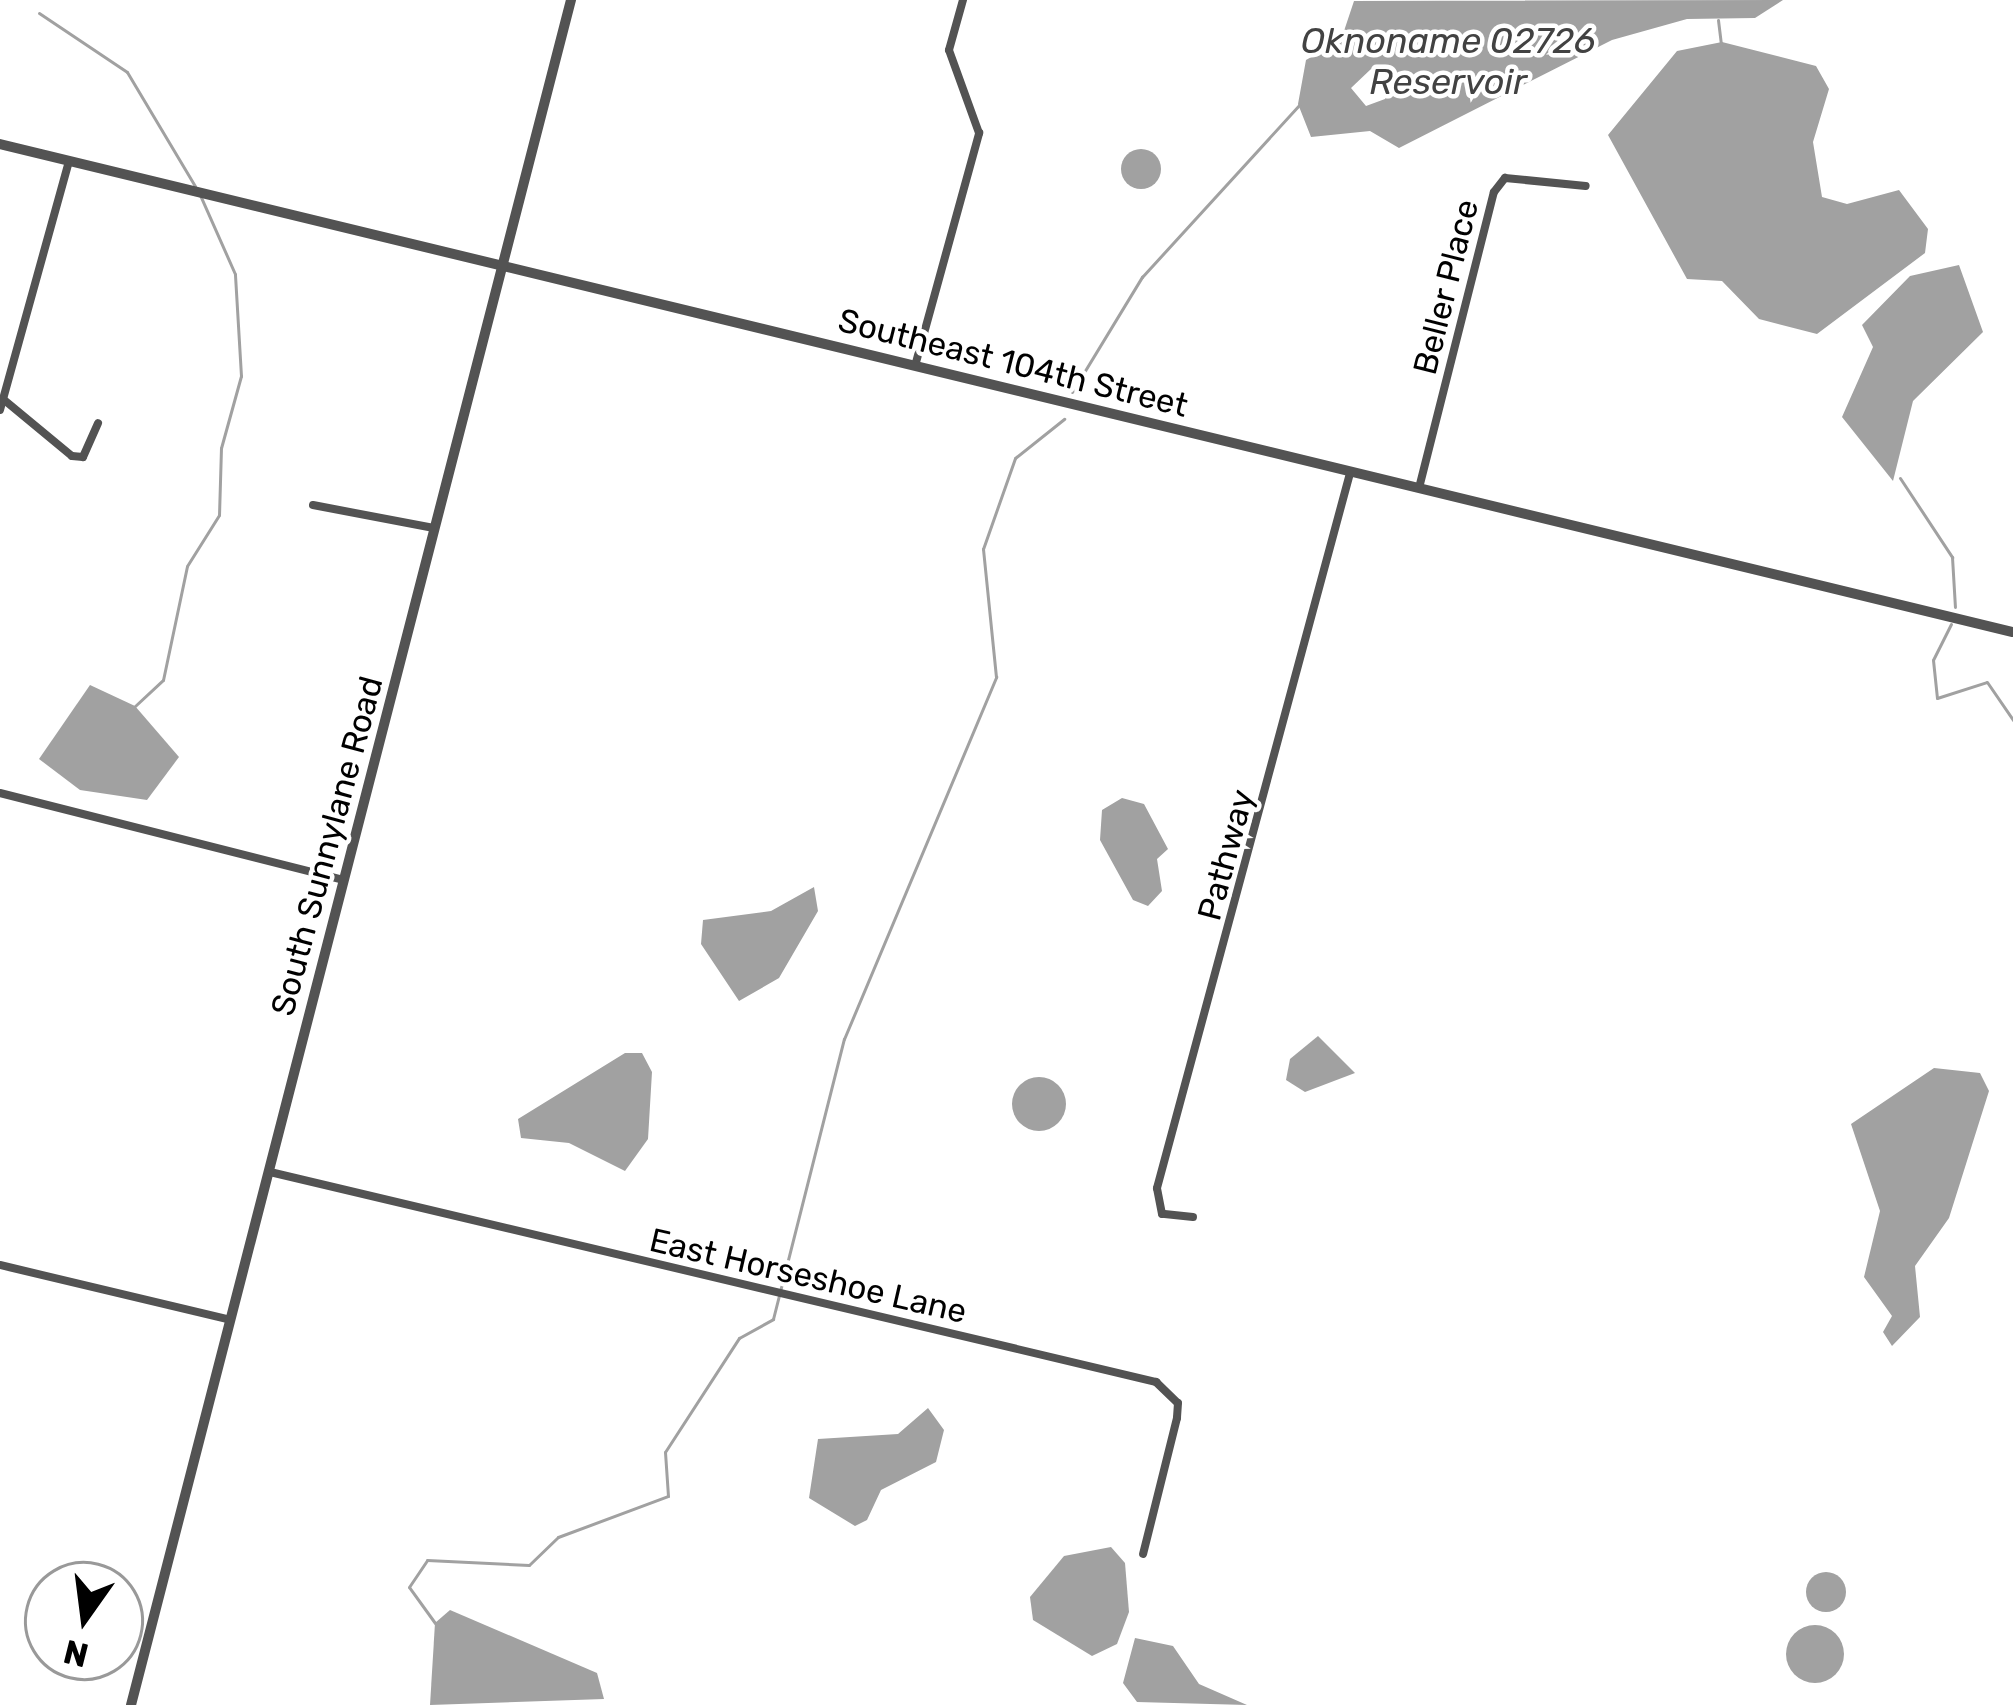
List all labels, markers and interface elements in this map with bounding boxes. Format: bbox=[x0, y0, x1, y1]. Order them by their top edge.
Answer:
water label: Oknoname 02726 Reservoir bbox=[1301, 18, 1595, 103]
street label: Beller Place bbox=[1405, 195, 1487, 379]
street label: Southeast 104th Street bbox=[834, 300, 1192, 426]
street label: South Sunnylane Road bbox=[263, 672, 391, 1020]
street label: Pathway bbox=[1190, 785, 1262, 925]
street label: East Horseshoe Lane bbox=[646, 1220, 970, 1332]
north arrow bbox=[24, 1561, 144, 1681]
text: N bbox=[60, 1632, 92, 1675]

